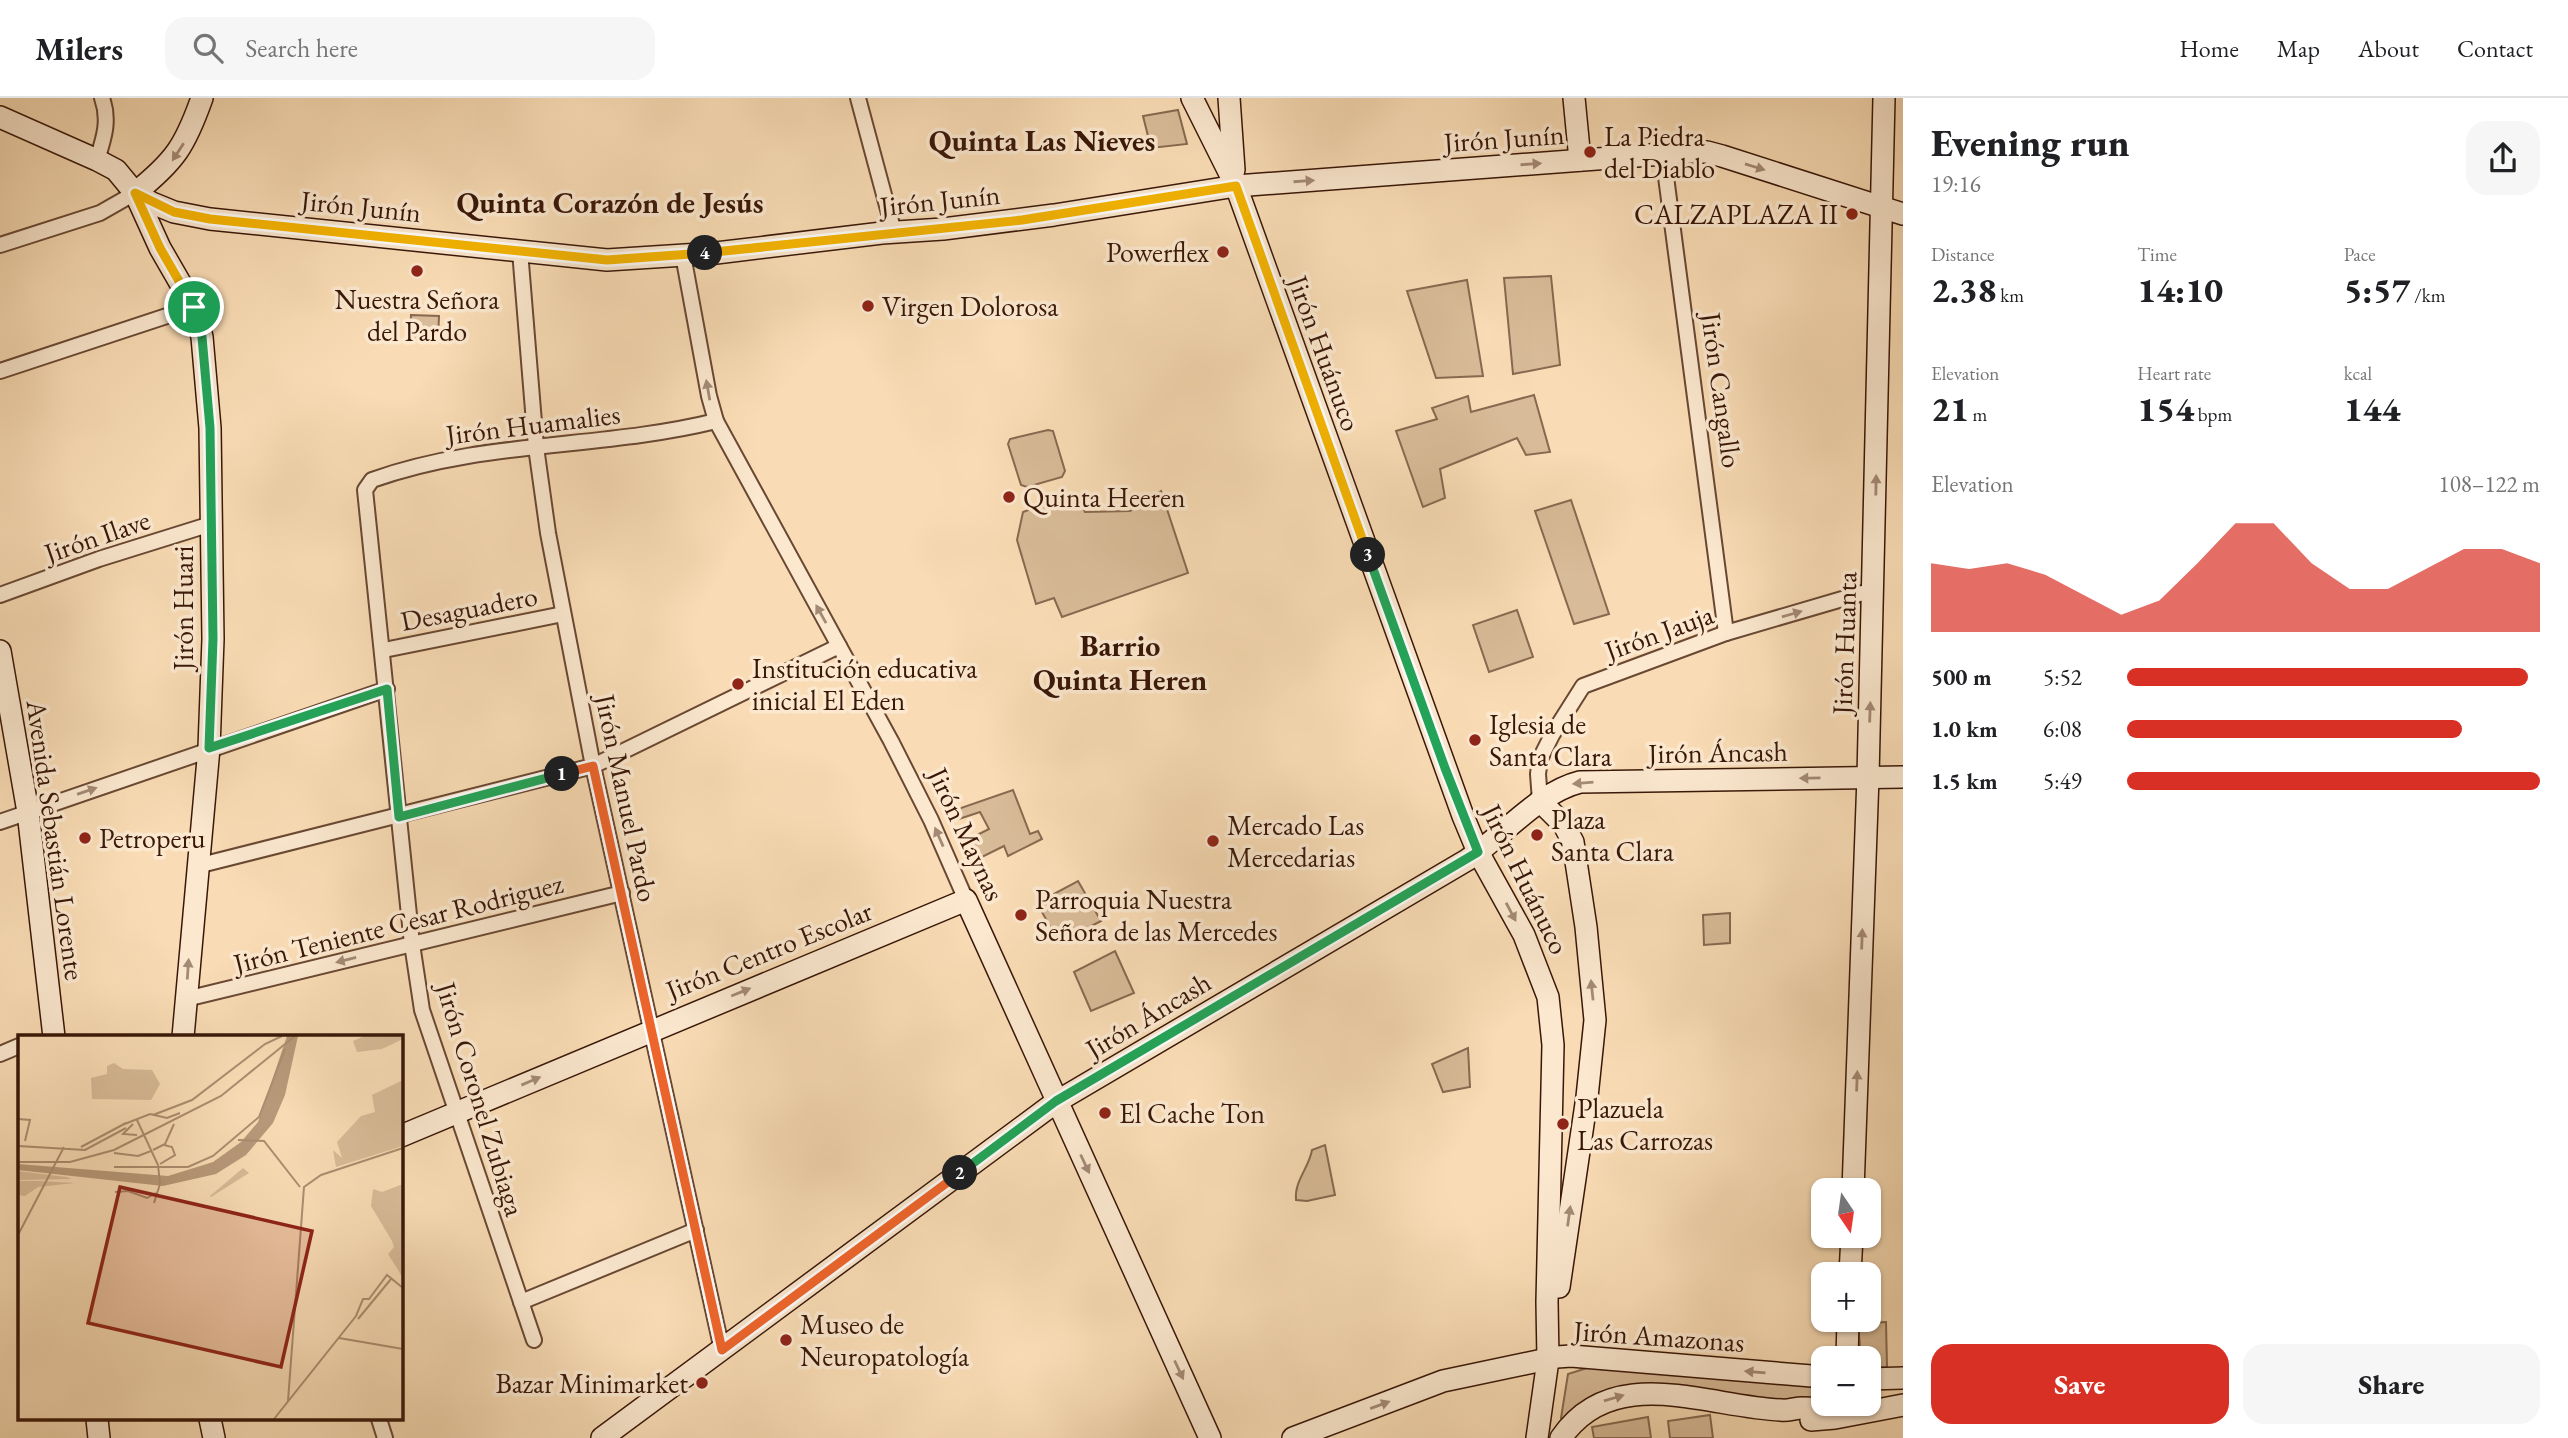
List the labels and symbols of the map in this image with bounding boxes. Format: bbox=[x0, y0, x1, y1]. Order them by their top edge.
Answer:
street label: Jirón Junín bbox=[1441, 116, 1566, 160]
place label: La Piedra del Diablo bbox=[1604, 118, 1715, 186]
district label: Quinta Las Nieves bbox=[929, 121, 1155, 160]
one-way arrow bbox=[171, 143, 185, 161]
marker: La Piedra del Diablo bbox=[1582, 144, 1598, 160]
one-way arrow bbox=[1520, 158, 1542, 169]
one-way arrow bbox=[1745, 162, 1766, 172]
one-way arrow bbox=[1293, 175, 1315, 186]
street label: Jirón Junín bbox=[876, 176, 1002, 224]
street label: Jirón Junín bbox=[297, 182, 423, 230]
district label: Quinta Corazón de Jesús bbox=[457, 183, 763, 222]
place label: CALZAPLAZA II bbox=[1634, 196, 1838, 232]
marker: CALZAPLAZA II bbox=[1844, 206, 1860, 222]
place label: Powerflex bbox=[1106, 234, 1209, 270]
pin: 4 bbox=[688, 236, 722, 270]
marker: Powerflex bbox=[1215, 244, 1231, 260]
marker: Nuestra Señora del Pardo bbox=[409, 263, 425, 279]
street label: Jirón Huánuco bbox=[1280, 268, 1370, 436]
pin bbox=[164, 277, 224, 337]
place label: Nuestra Señora del Pardo bbox=[335, 281, 500, 349]
place label: Virgen Dolorosa bbox=[882, 288, 1059, 324]
marker: Virgen Dolorosa bbox=[860, 298, 876, 314]
street label: Jirón Cangallo bbox=[1693, 308, 1751, 470]
one-way arrow bbox=[702, 379, 713, 401]
street label: Jirón Huamalies bbox=[442, 395, 622, 453]
one-way arrow bbox=[1870, 473, 1882, 495]
place label: Quinta Heeren bbox=[1023, 479, 1186, 515]
marker: Quinta Heeren bbox=[1001, 489, 1017, 505]
street label: Jirón Ilave bbox=[38, 501, 155, 571]
pin: 3 bbox=[1350, 538, 1386, 573]
street label: Jirón Huari bbox=[165, 545, 201, 672]
street label: Jirón Huanta bbox=[1823, 570, 1865, 717]
street label: Desaguadero bbox=[398, 577, 540, 639]
street label: Jirón Jauja bbox=[1598, 595, 1719, 669]
one-way arrow bbox=[816, 604, 828, 624]
one-way arrow bbox=[1781, 609, 1802, 619]
district label: Barrio Quinta Heren bbox=[1033, 626, 1207, 699]
place label: Institución educativa inicial El Eden bbox=[752, 650, 978, 718]
marker: Institución educativa inicial El Eden bbox=[730, 676, 746, 692]
street label: Jirón Manuel Pardo bbox=[587, 689, 667, 905]
street label: Avenida Sebastián Lorente bbox=[18, 697, 94, 983]
one-way arrow bbox=[1864, 701, 1876, 723]
place label: Iglesia de Santa Clara bbox=[1489, 706, 1613, 774]
marker: Iglesia de Santa Clara bbox=[1467, 732, 1483, 748]
street label: Jirón Áncash bbox=[1646, 733, 1788, 771]
pin: 1 bbox=[544, 756, 580, 792]
street label: Jirón Maynas bbox=[920, 760, 1013, 906]
one-way arrow bbox=[1799, 772, 1821, 784]
one-way arrow bbox=[1572, 778, 1594, 789]
one-way arrow bbox=[77, 786, 98, 797]
street label: Jirón Huánuco bbox=[1473, 796, 1578, 960]
place label: Plaza Santa Clara bbox=[1551, 801, 1675, 869]
place label: Mercado Las Mercedarias bbox=[1227, 807, 1364, 875]
place label: Petroperu bbox=[99, 820, 206, 856]
one-way arrow bbox=[933, 827, 945, 847]
marker: Plaza Santa Clara bbox=[1529, 827, 1545, 843]
marker: Petroperu bbox=[77, 830, 93, 846]
marker: Mercado Las Mercedarias bbox=[1205, 833, 1221, 849]
street label: Jirón Teniente Cesar Rodriguez bbox=[228, 865, 567, 982]
place label: Parroquia Nuestra Señora de las Mercedes bbox=[1035, 881, 1277, 949]
street label: Jirón Centro Escolar bbox=[659, 892, 878, 1009]
one-way arrow bbox=[1506, 902, 1517, 922]
marker: Parroquia Nuestra Señora de las Mercedes bbox=[1013, 907, 1029, 923]
one-way arrow bbox=[1857, 928, 1868, 950]
one-way arrow bbox=[335, 955, 357, 966]
one-way arrow bbox=[183, 958, 194, 980]
street label: Jirón Áncash bbox=[1077, 964, 1217, 1067]
street label: Jirón Coronel Zubiaga bbox=[428, 976, 534, 1221]
one-way arrow bbox=[1586, 979, 1597, 1001]
one-way arrow bbox=[731, 987, 752, 998]
inset map bbox=[18, 1035, 402, 1420]
one-way arrow bbox=[1852, 1070, 1863, 1092]
one-way arrow bbox=[521, 1075, 542, 1086]
place label: Plazuela Las Carrozas bbox=[1577, 1090, 1713, 1158]
place label: El Cache Ton bbox=[1119, 1095, 1265, 1131]
marker: El Cache Ton bbox=[1097, 1105, 1113, 1121]
marker: Plazuela Las Carrozas bbox=[1555, 1116, 1571, 1132]
one-way arrow bbox=[1080, 1153, 1091, 1174]
pin: 2 bbox=[942, 1156, 978, 1190]
north arrow bbox=[1811, 1178, 1881, 1248]
one-way arrow bbox=[1564, 1205, 1575, 1227]
place label: Museo de Neuropatología bbox=[800, 1306, 970, 1374]
street label: Jirón Amazonas bbox=[1570, 1312, 1746, 1360]
marker: Museo de Neuropatología bbox=[778, 1332, 794, 1348]
one-way arrow bbox=[1174, 1360, 1185, 1381]
place label: Bazar Minimarket bbox=[495, 1365, 688, 1401]
one-way arrow bbox=[1744, 1366, 1766, 1377]
marker: Bazar Minimarket bbox=[694, 1375, 710, 1391]
one-way arrow bbox=[1604, 1393, 1625, 1403]
one-way arrow bbox=[1369, 1399, 1390, 1410]

